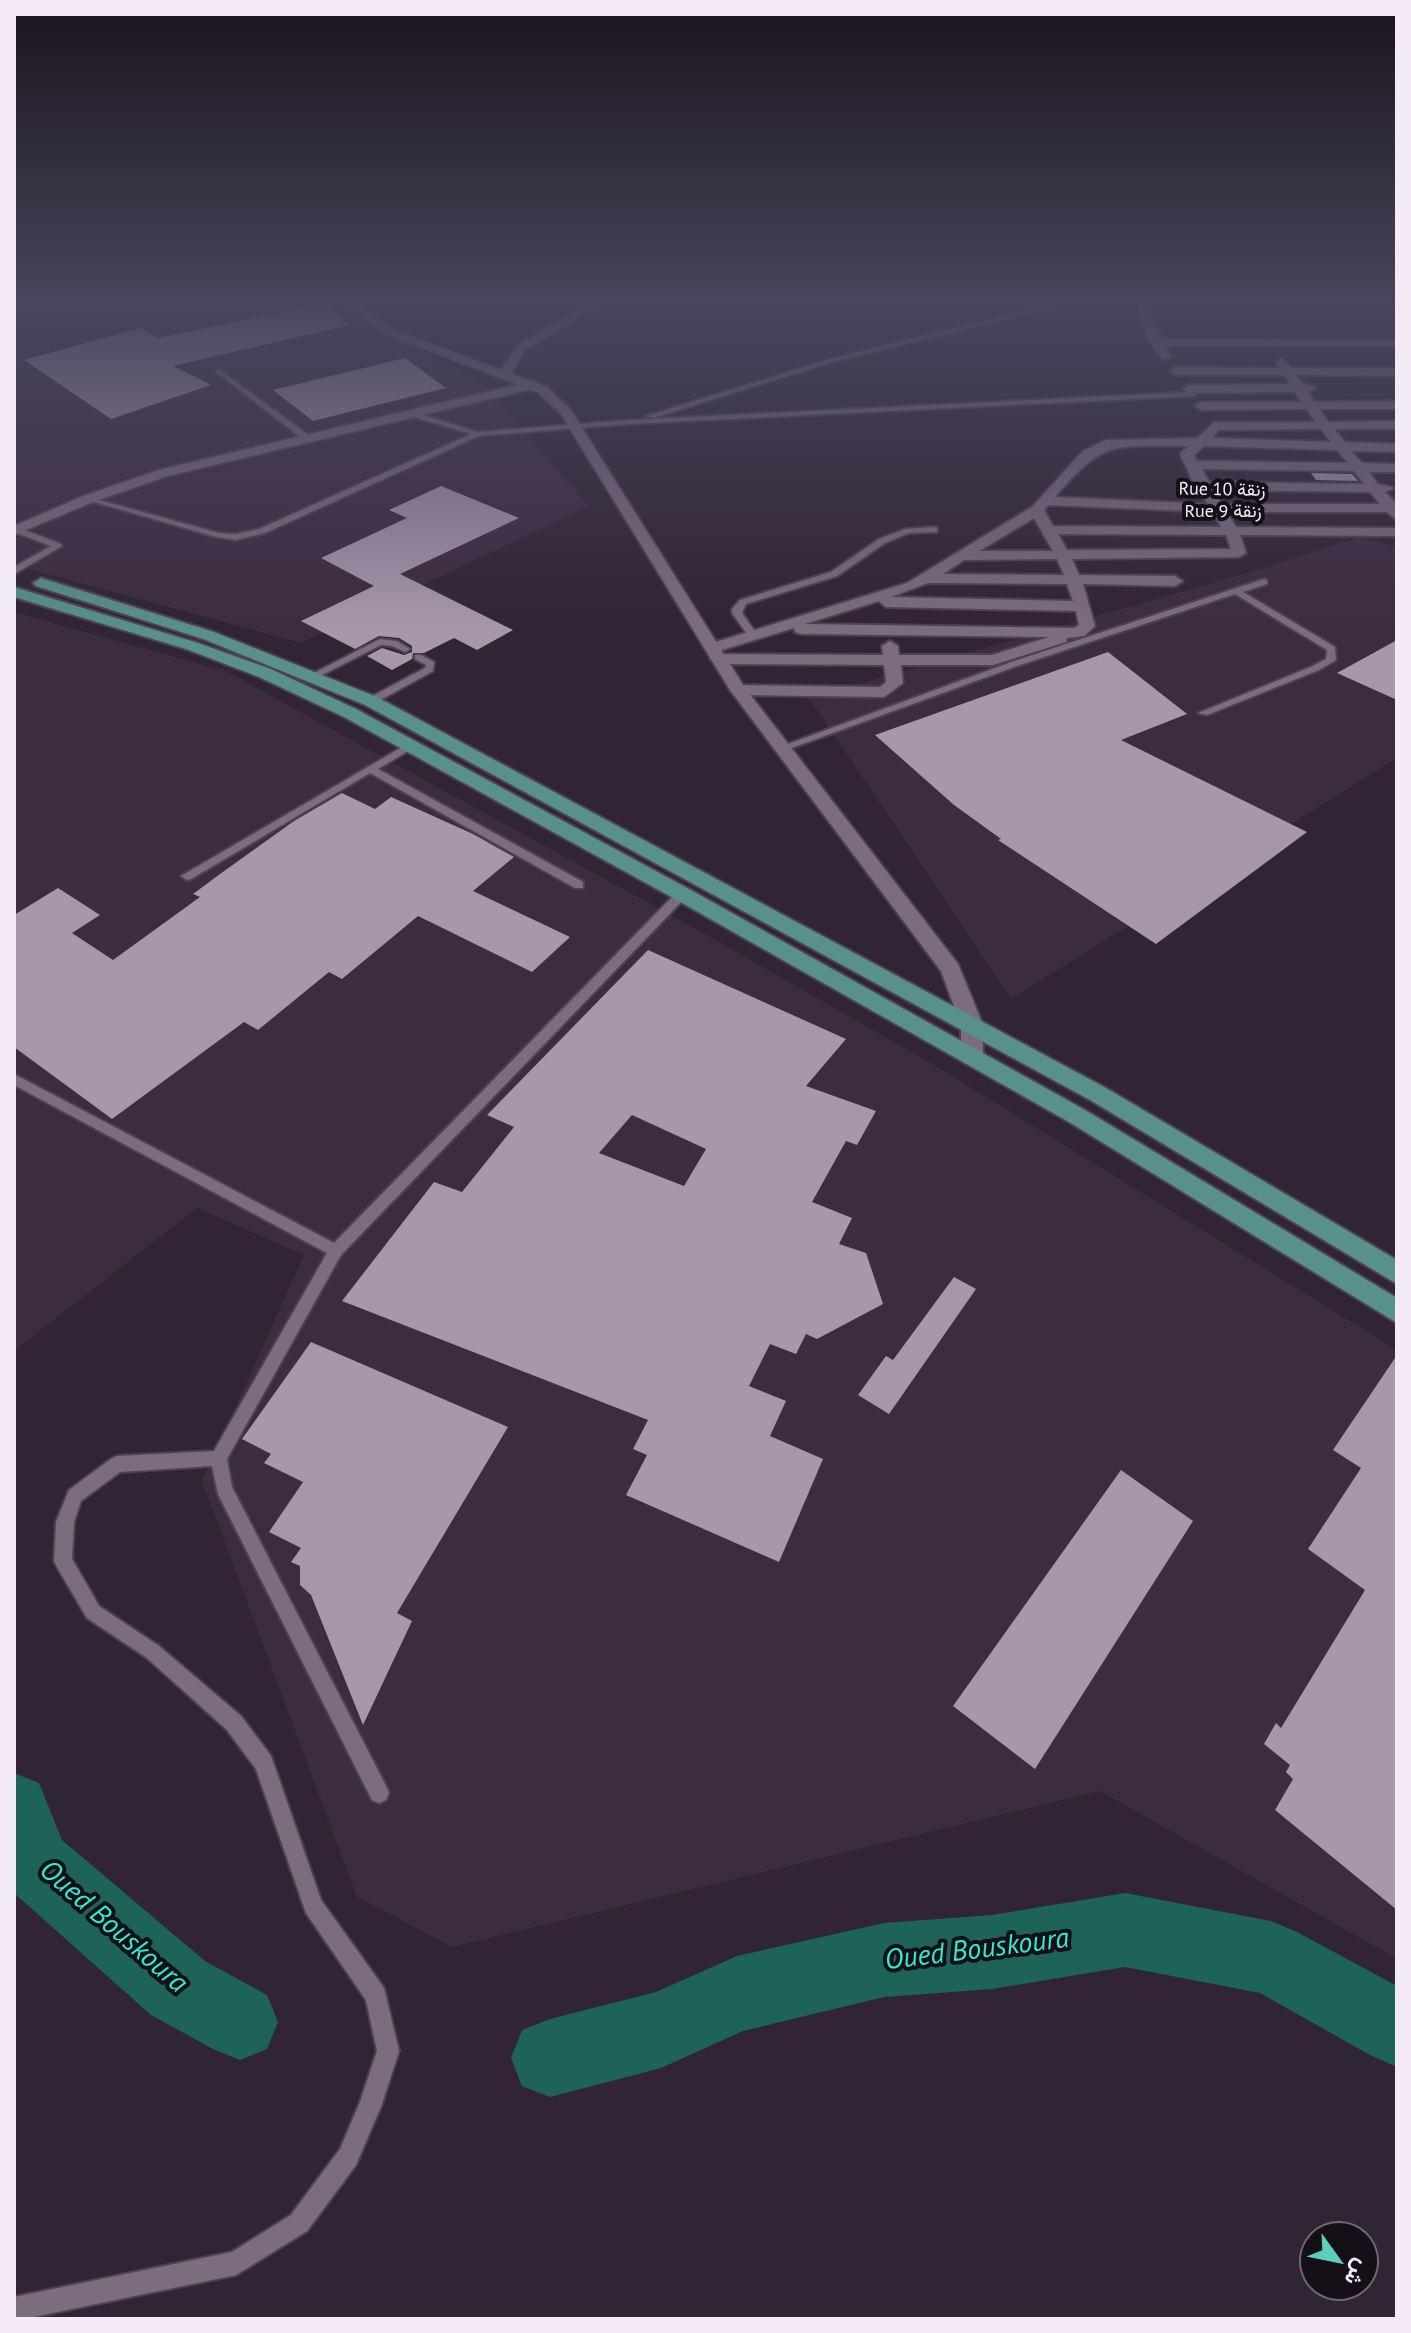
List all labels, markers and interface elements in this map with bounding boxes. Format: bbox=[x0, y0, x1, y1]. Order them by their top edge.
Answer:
street label: Rue 10 زنقة bbox=[1178, 478, 1266, 502]
street label: Rue 9 زنقة bbox=[1184, 501, 1262, 523]
water label: Oued Bouskoura bbox=[32, 1854, 194, 2000]
water label: Oued Bouskoura bbox=[883, 1922, 1071, 1978]
north arrow bbox=[1299, 2221, 1379, 2301]
text: ش bbox=[1339, 2254, 1376, 2292]

